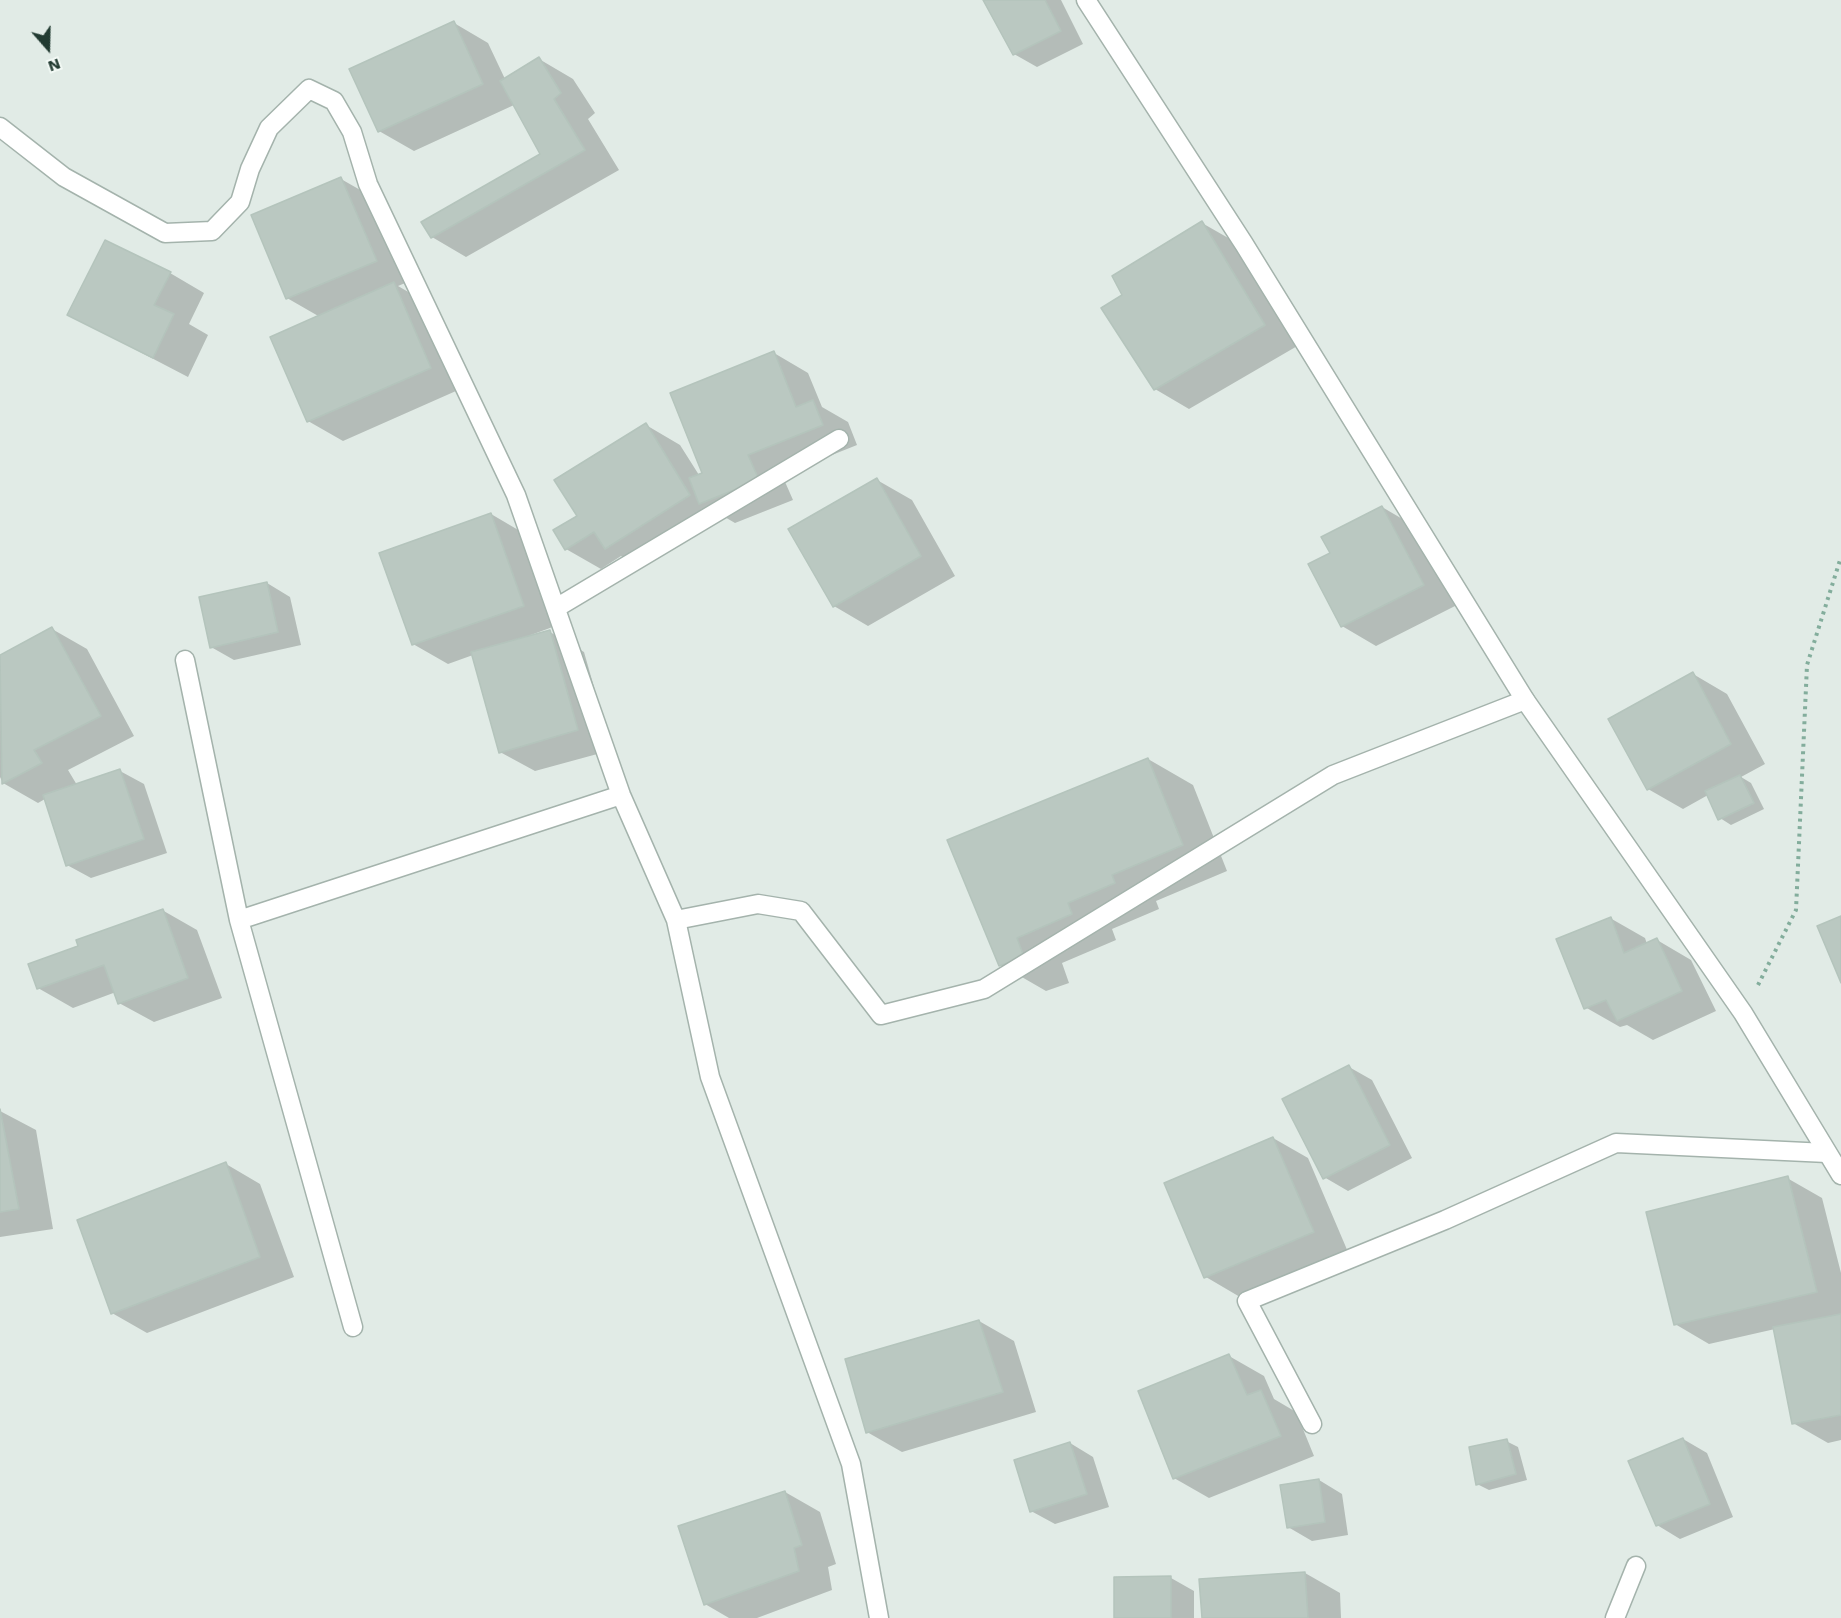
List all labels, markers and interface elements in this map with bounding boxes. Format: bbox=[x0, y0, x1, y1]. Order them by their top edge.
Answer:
north arrow bbox=[18, 18, 78, 78]
text: N bbox=[46, 54, 63, 76]

